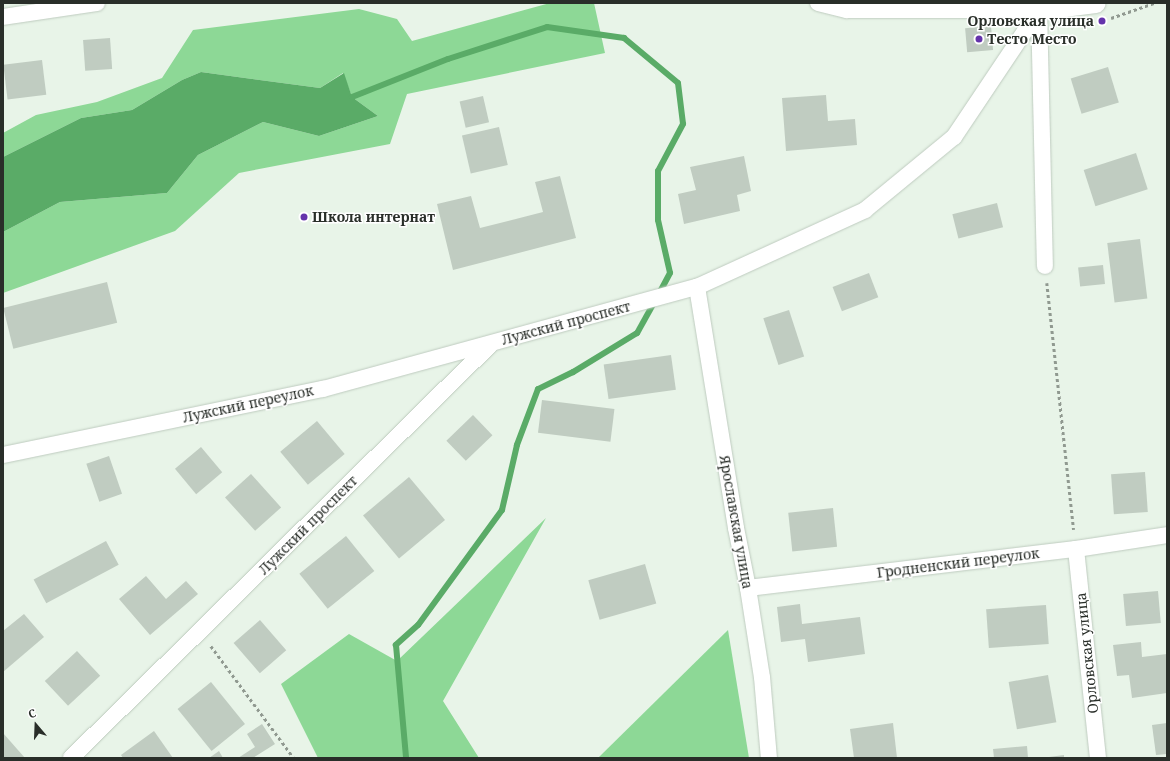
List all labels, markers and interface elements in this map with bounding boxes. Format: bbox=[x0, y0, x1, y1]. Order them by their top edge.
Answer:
place label: Орловская улица bbox=[968, 13, 1094, 29]
marker: Орловская улица bbox=[1097, 16, 1107, 26]
place label: Тесто Место bbox=[987, 31, 1077, 47]
marker: Тесто Место bbox=[974, 34, 984, 44]
place label: Школа интернат bbox=[312, 209, 435, 225]
marker: Школа интернат bbox=[299, 212, 309, 222]
street label: Лужский проспект bbox=[500, 298, 632, 348]
street label: Лужский переулок bbox=[181, 382, 315, 426]
street label: Ярославская улица bbox=[716, 454, 756, 590]
street label: Лужский проспект bbox=[255, 472, 361, 578]
street label: Гродненский переулок bbox=[876, 545, 1040, 581]
street label: Орловская улица bbox=[1072, 592, 1102, 714]
north arrow bbox=[16, 705, 56, 745]
text: С bbox=[26, 705, 38, 721]

